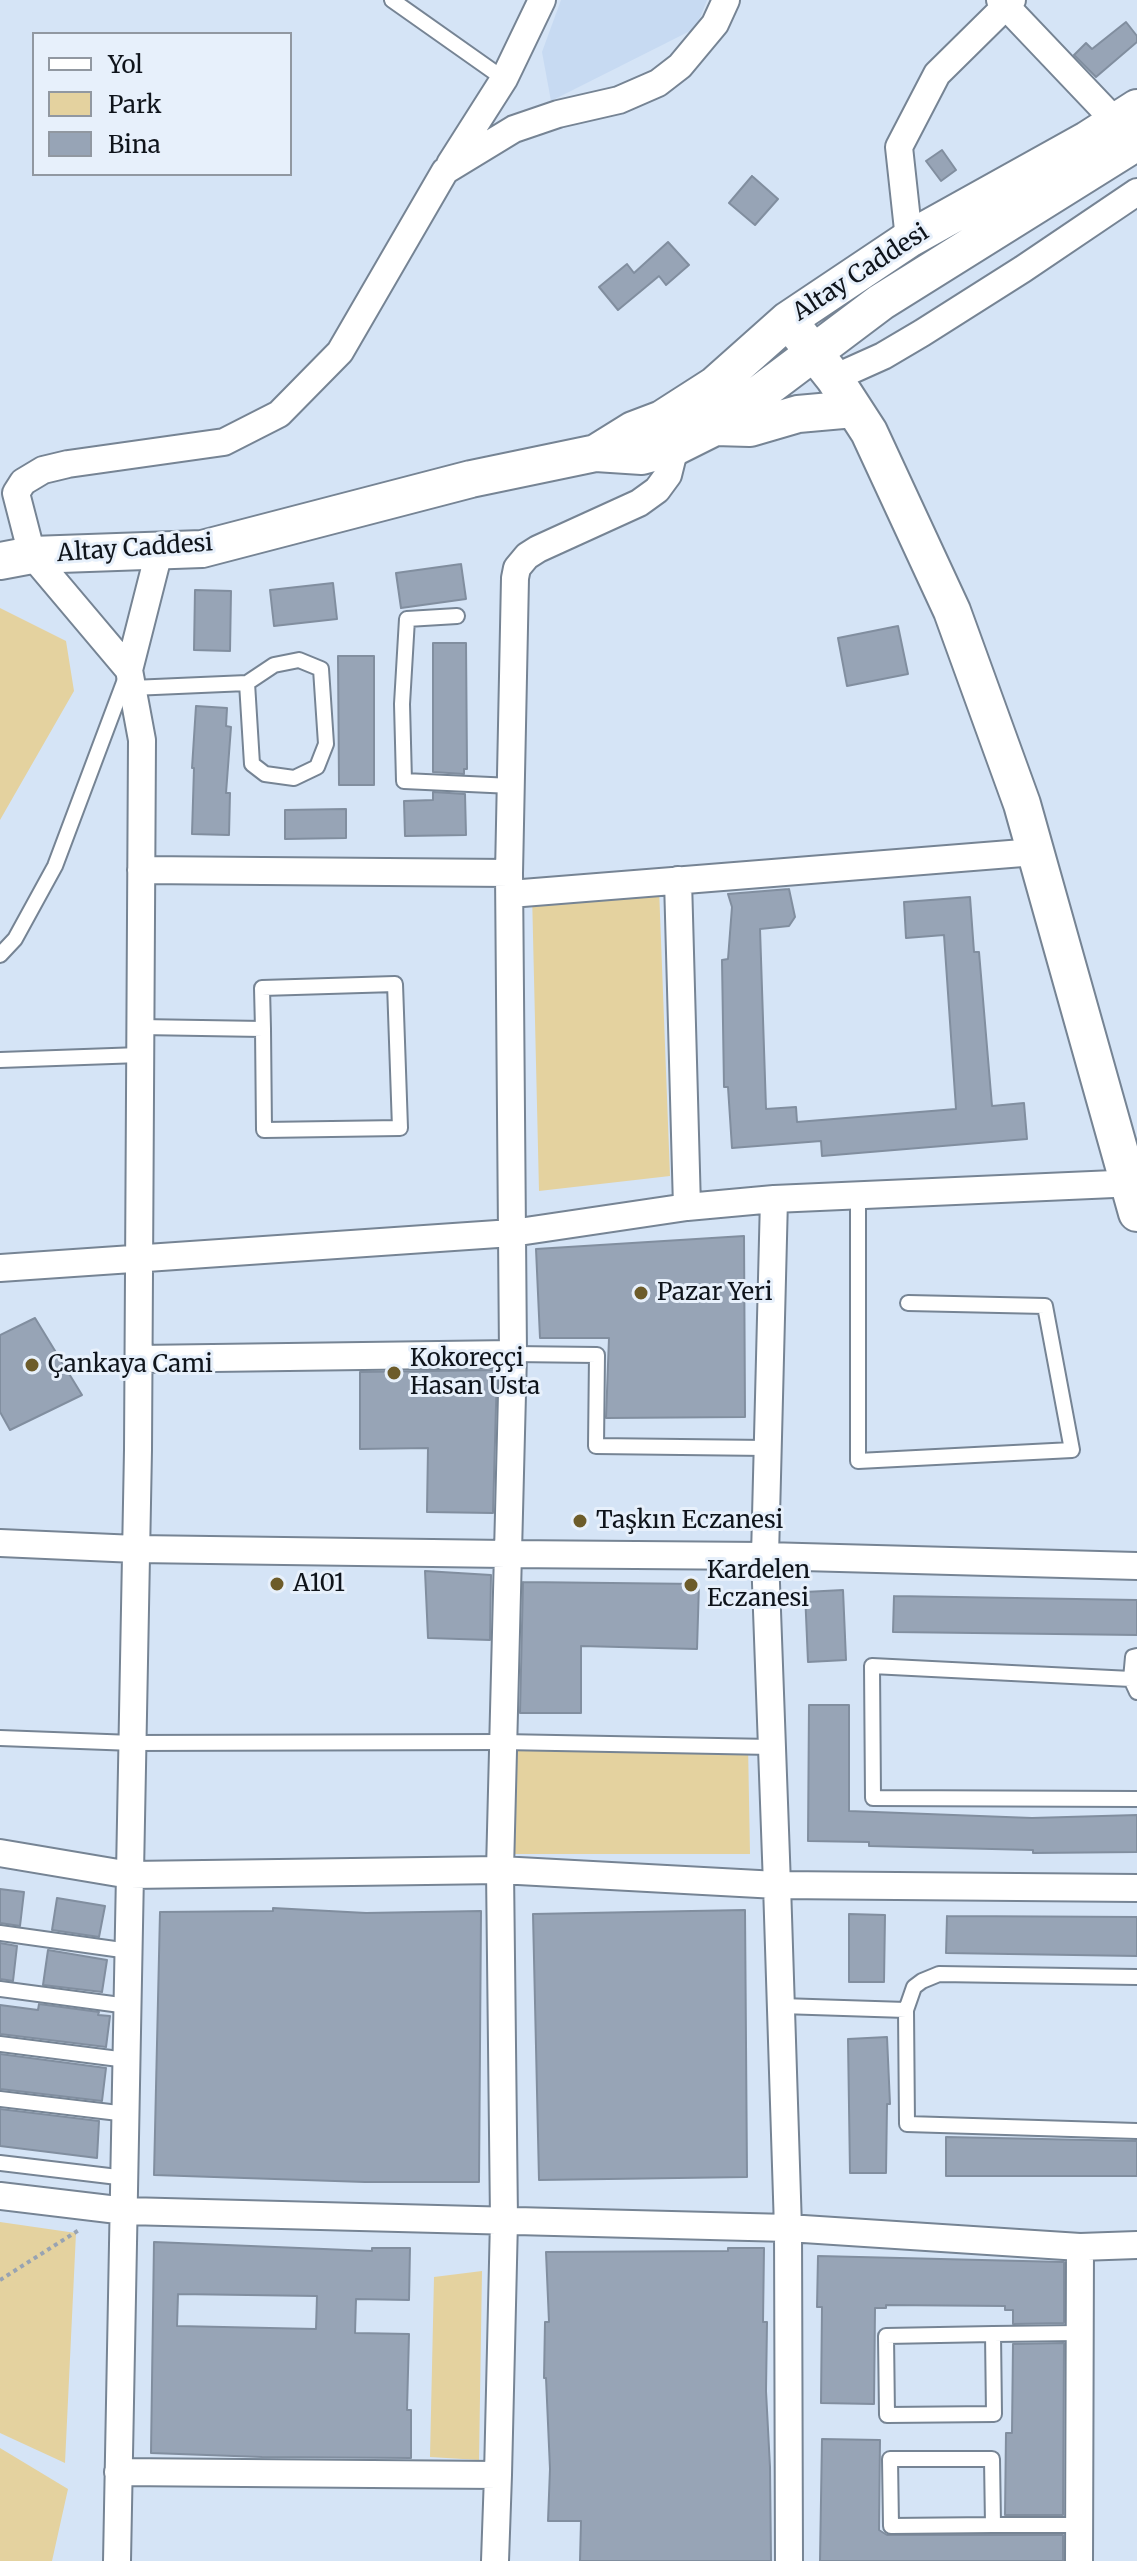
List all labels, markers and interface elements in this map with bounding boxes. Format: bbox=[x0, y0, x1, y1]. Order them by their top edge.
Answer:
legend bbox=[32, 32, 292, 176]
text: Yol bbox=[108, 49, 143, 80]
text: Park bbox=[108, 89, 161, 120]
text: Bina bbox=[108, 129, 161, 160]
street label: Altay Caddesi bbox=[788, 218, 934, 328]
street label: Altay Caddesi bbox=[56, 529, 214, 569]
place label: Pazar Yeri bbox=[657, 1279, 773, 1307]
marker: Pazar Yeri bbox=[632, 1284, 650, 1302]
place label: Kokoreççi Hasan Usta bbox=[410, 1345, 540, 1401]
place label: Çankaya Cami bbox=[48, 1351, 213, 1379]
marker: Çankaya Cami bbox=[23, 1356, 41, 1374]
marker: Kokoreççi Hasan Usta bbox=[385, 1364, 403, 1382]
place label: Taşkın Eczanesi bbox=[596, 1507, 783, 1535]
marker: Taşkın Eczanesi bbox=[571, 1512, 589, 1530]
place label: Kardelen Eczanesi bbox=[707, 1557, 810, 1613]
place label: A101 bbox=[293, 1570, 345, 1598]
marker: A101 bbox=[268, 1575, 286, 1593]
marker: Kardelen Eczanesi bbox=[682, 1576, 700, 1594]

